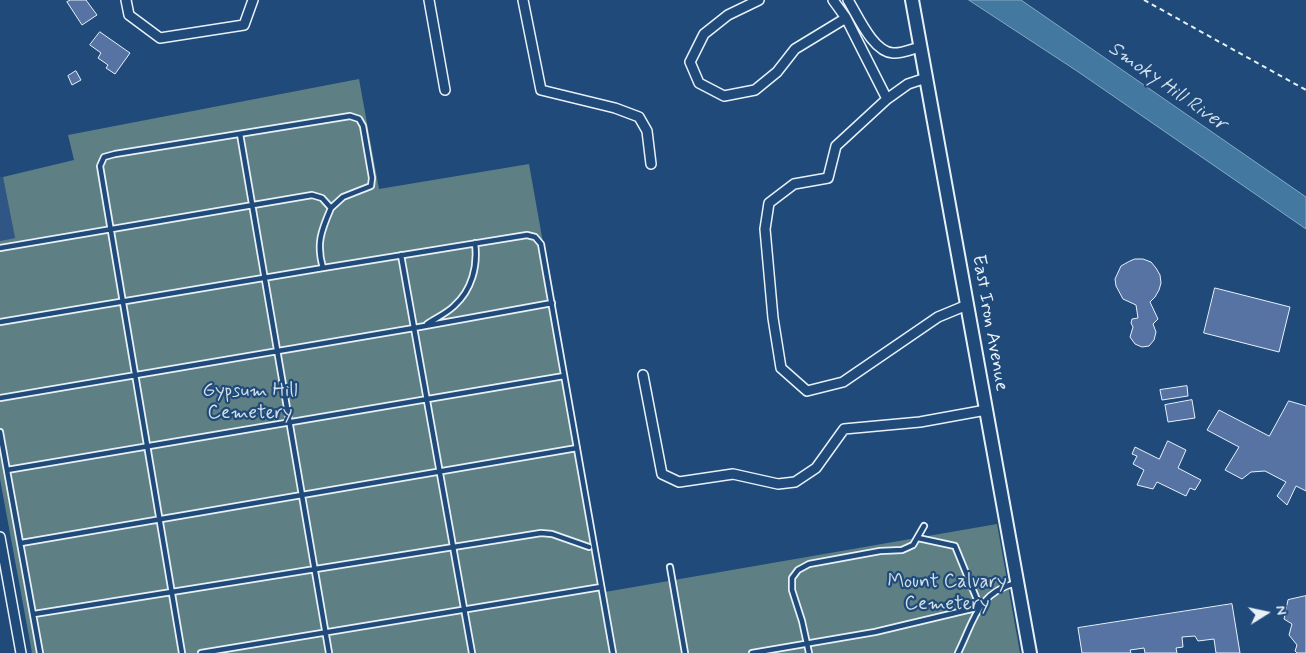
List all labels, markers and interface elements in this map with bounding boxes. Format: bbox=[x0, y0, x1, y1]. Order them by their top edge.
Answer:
water label: Smoky Hill River bbox=[1103, 37, 1231, 137]
street label: East Iron Avenue bbox=[966, 253, 1012, 393]
park label: Gypsum Hill Cemetery bbox=[202, 381, 298, 425]
park label: Mount Calvary Cemetery bbox=[887, 572, 1007, 616]
north arrow bbox=[1241, 588, 1291, 638]
text: N bbox=[1271, 604, 1290, 617]

